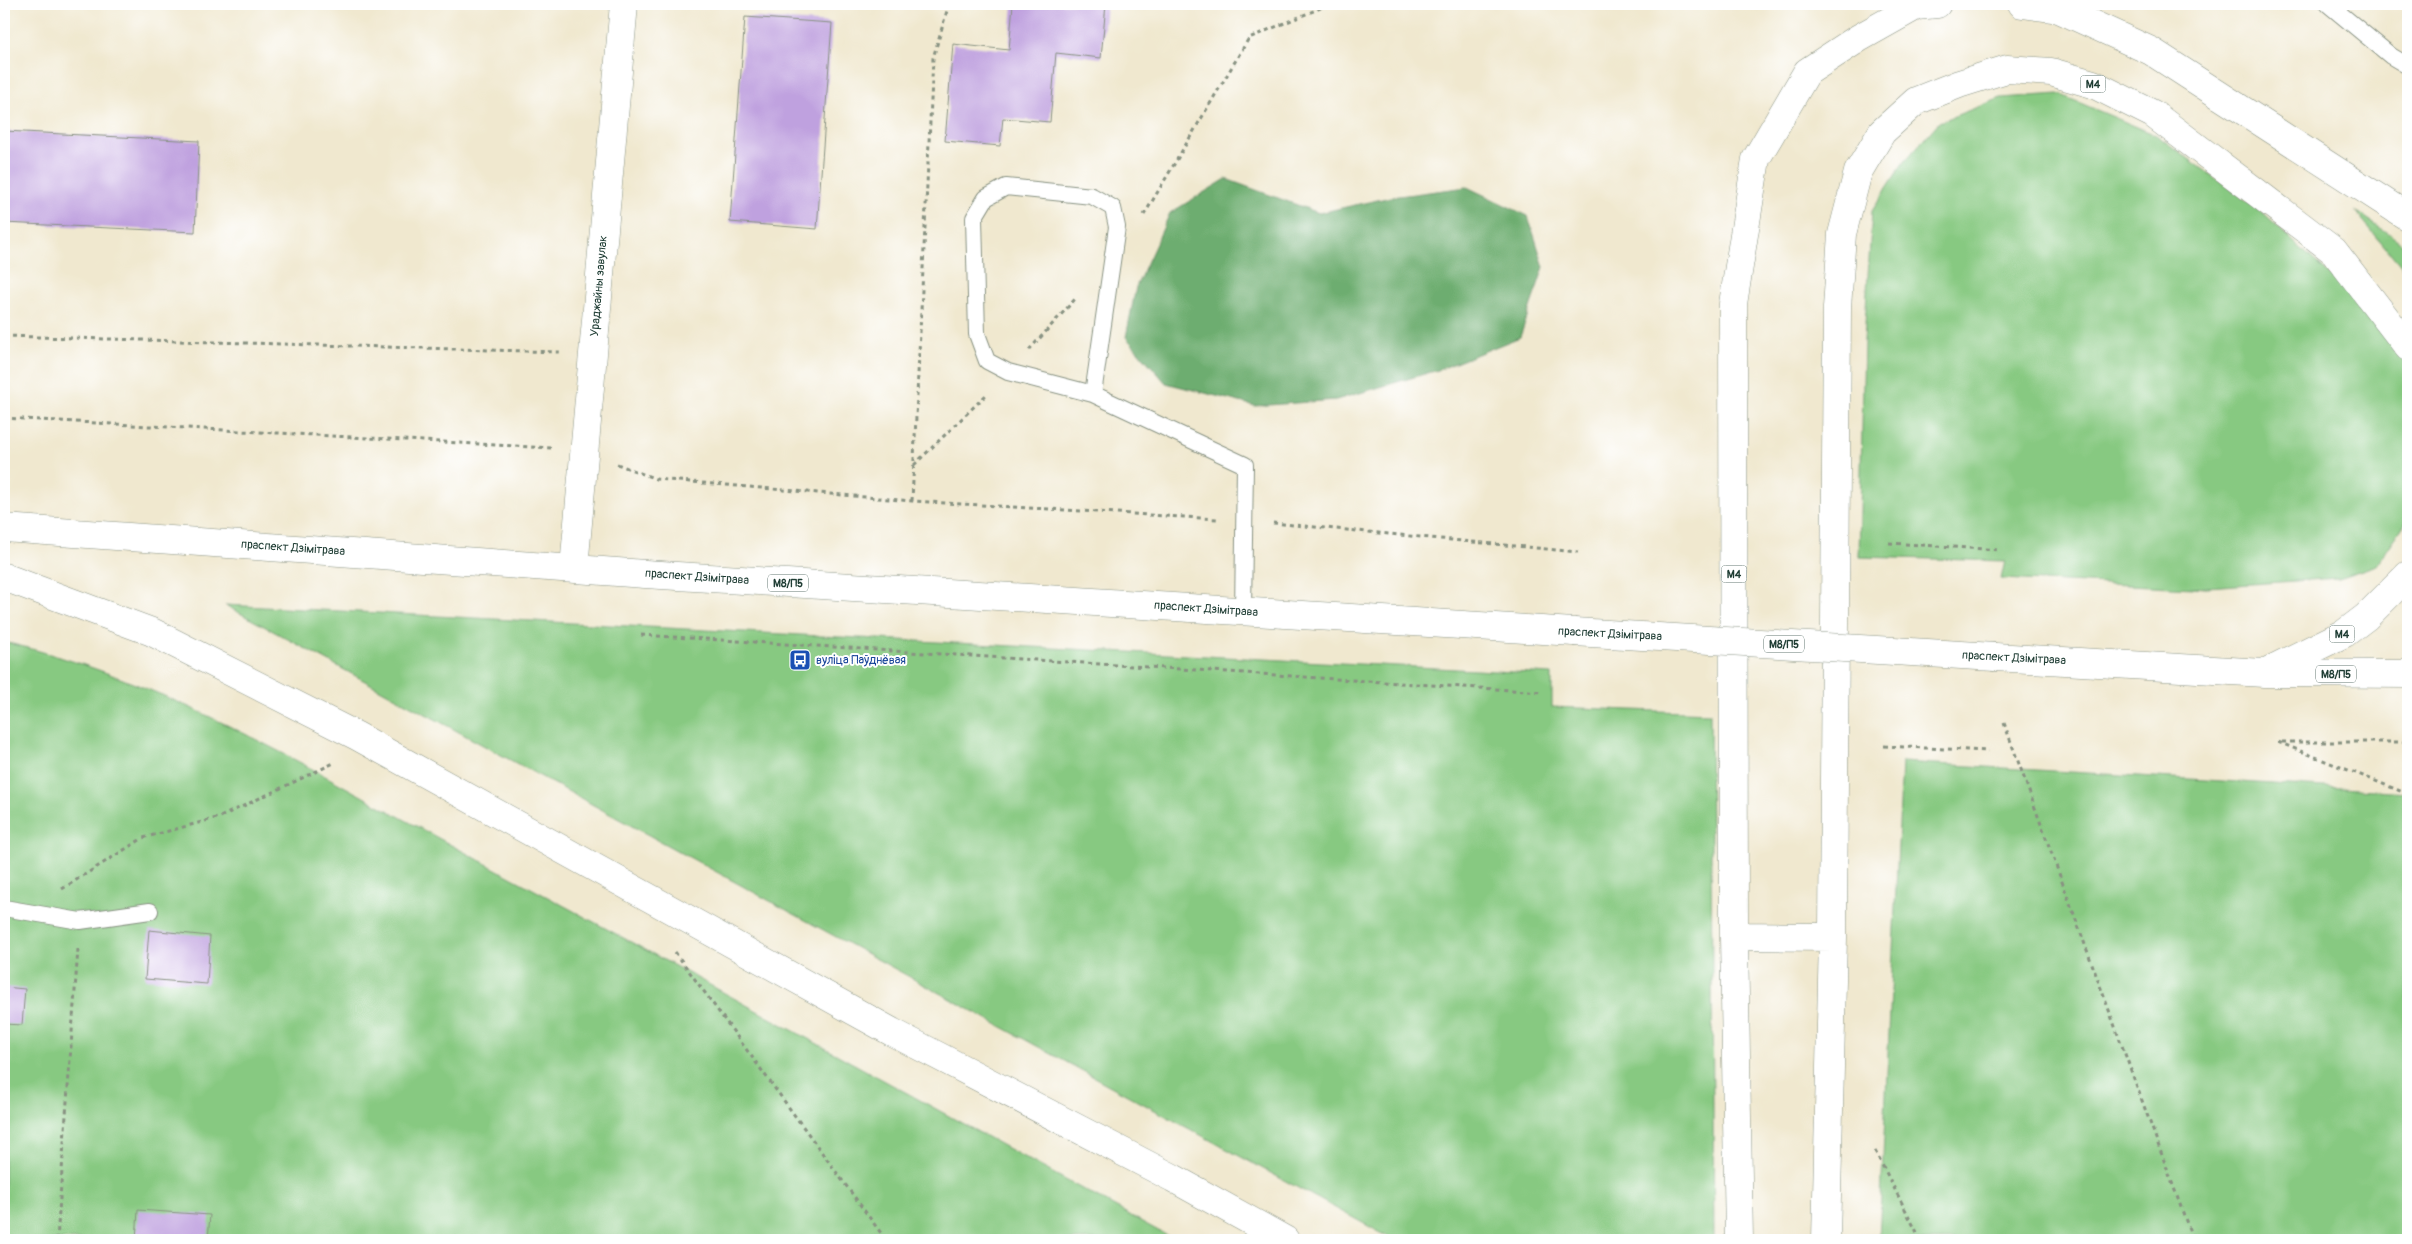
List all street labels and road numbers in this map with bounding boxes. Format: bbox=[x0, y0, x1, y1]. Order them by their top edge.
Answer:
road number: М4 bbox=[2080, 76, 2106, 92]
street label: Ураджайны завулак bbox=[587, 235, 611, 337]
street label: праспект Дзімітрава bbox=[241, 537, 346, 559]
street label: праспект Дзімітрава bbox=[645, 566, 750, 588]
road number: М4 bbox=[1722, 566, 1746, 582]
road number: М8/П5 bbox=[768, 574, 808, 592]
street label: праспект Дзімітрава bbox=[1154, 598, 1259, 620]
street label: праспект Дзімітрава bbox=[1558, 624, 1663, 644]
road number: М4 bbox=[2330, 626, 2354, 642]
road number: М8/П5 bbox=[1764, 636, 1804, 652]
street label: праспект Дзімітрава bbox=[1962, 648, 2067, 668]
road number: М8/П5 bbox=[2316, 666, 2356, 682]

